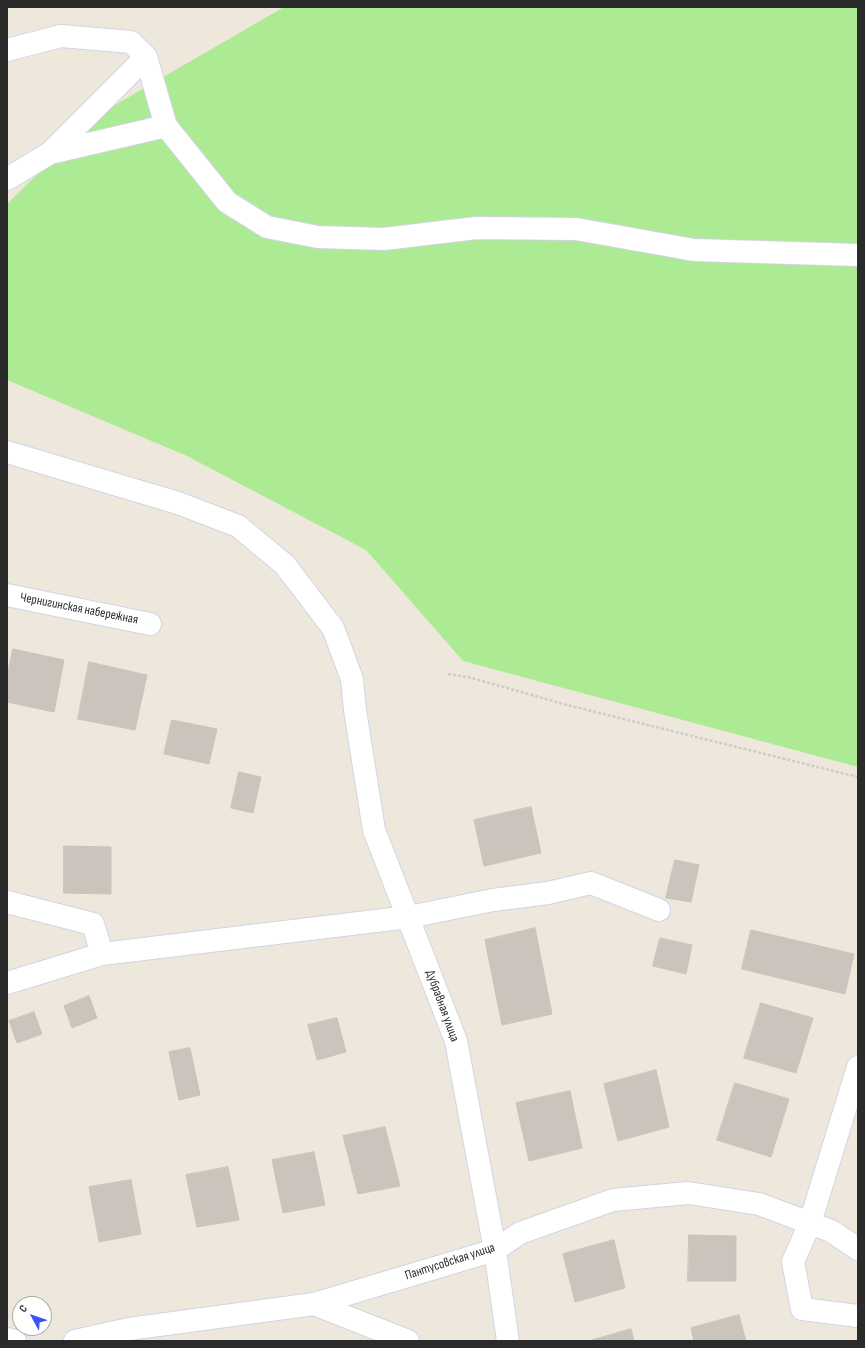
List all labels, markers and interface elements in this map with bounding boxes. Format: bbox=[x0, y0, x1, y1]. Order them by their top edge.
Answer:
street label: Чернигинская набережная bbox=[19, 590, 139, 628]
street label: Дубравная улица bbox=[422, 968, 462, 1044]
street label: Пантусовская улица bbox=[403, 1240, 497, 1284]
north arrow bbox=[12, 1296, 52, 1336]
text: С bbox=[16, 1302, 30, 1315]

